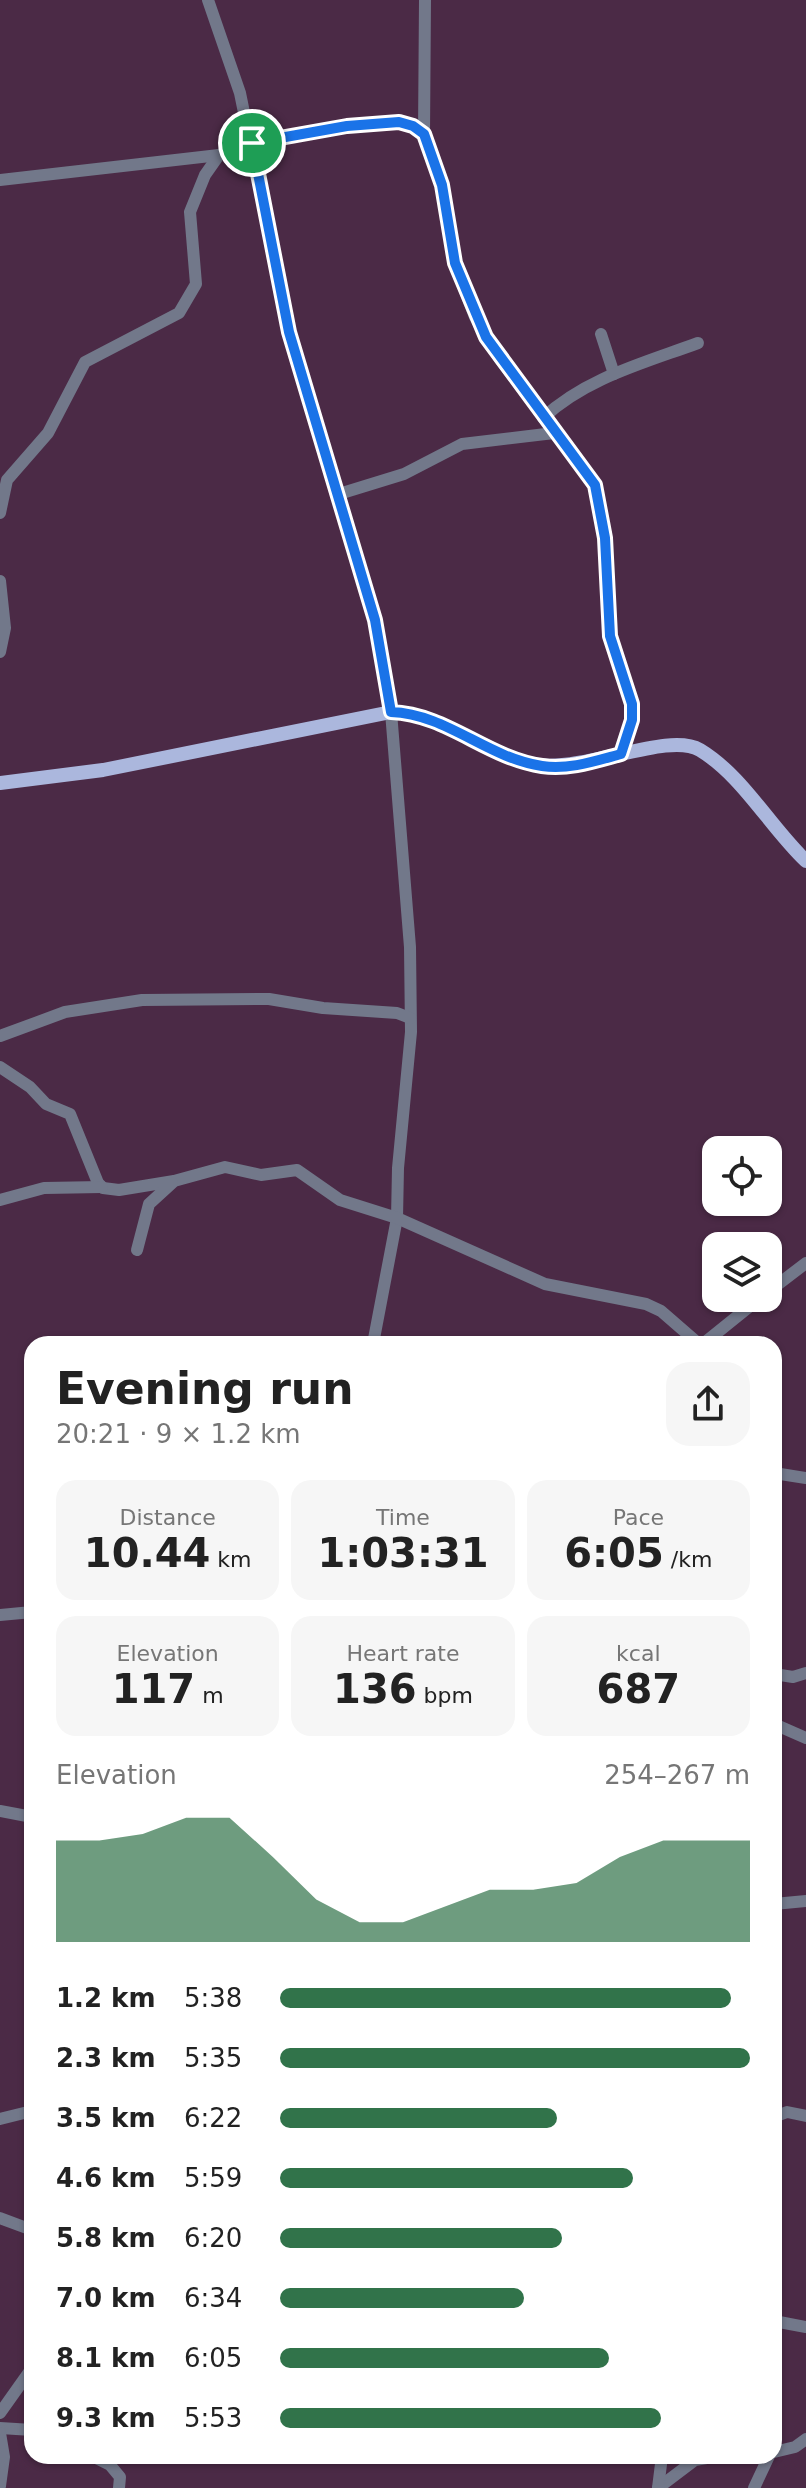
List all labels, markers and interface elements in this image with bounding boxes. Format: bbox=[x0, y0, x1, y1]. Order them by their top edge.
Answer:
pin bbox=[218, 109, 286, 177]
icon: arrive bbox=[230, 121, 274, 165]
map controls bbox=[702, 1136, 782, 1312]
button: locate bbox=[702, 1136, 782, 1216]
button: layers bbox=[702, 1232, 782, 1312]
button: share bbox=[666, 1362, 750, 1446]
text: Evening run bbox=[56, 1363, 353, 1414]
text: 20:21 · 9 × 1.2 km bbox=[56, 1419, 301, 1449]
text: Distance bbox=[120, 1505, 216, 1530]
text: Time bbox=[376, 1505, 430, 1530]
text: Pace bbox=[613, 1505, 664, 1530]
text: 10.44 bbox=[84, 1530, 210, 1576]
text: 1:03:31 bbox=[317, 1530, 489, 1576]
text: 6:05 bbox=[564, 1530, 664, 1576]
text: km bbox=[210, 1547, 252, 1572]
text: /km bbox=[664, 1547, 712, 1572]
text: Elevation bbox=[117, 1641, 219, 1666]
text: Heart rate bbox=[347, 1641, 459, 1666]
text: kcal bbox=[616, 1641, 661, 1666]
text: 117 bbox=[112, 1666, 195, 1712]
text: 136 bbox=[333, 1666, 417, 1712]
text: 687 bbox=[597, 1666, 680, 1712]
text: m bbox=[195, 1683, 224, 1708]
text: bpm bbox=[417, 1683, 473, 1708]
text: Elevation bbox=[56, 1760, 177, 1790]
text: 254–267 m bbox=[604, 1760, 750, 1790]
text: 1.2 km bbox=[56, 1983, 156, 2013]
text: 5:38 bbox=[184, 1983, 242, 2013]
text: 2.3 km bbox=[56, 2043, 156, 2073]
text: 5:35 bbox=[184, 2043, 242, 2073]
text: 3.5 km bbox=[56, 2103, 156, 2133]
text: 6:22 bbox=[184, 2103, 242, 2133]
text: 4.6 km bbox=[56, 2163, 156, 2193]
text: 5:59 bbox=[184, 2163, 242, 2193]
text: 5.8 km bbox=[56, 2223, 156, 2253]
text: 6:20 bbox=[184, 2223, 242, 2253]
text: 7.0 km bbox=[56, 2283, 156, 2313]
text: 6:34 bbox=[184, 2283, 242, 2313]
text: 8.1 km bbox=[56, 2343, 156, 2373]
text: 6:05 bbox=[184, 2343, 242, 2373]
text: 9.3 km bbox=[56, 2403, 156, 2433]
text: 5:53 bbox=[184, 2403, 242, 2433]

